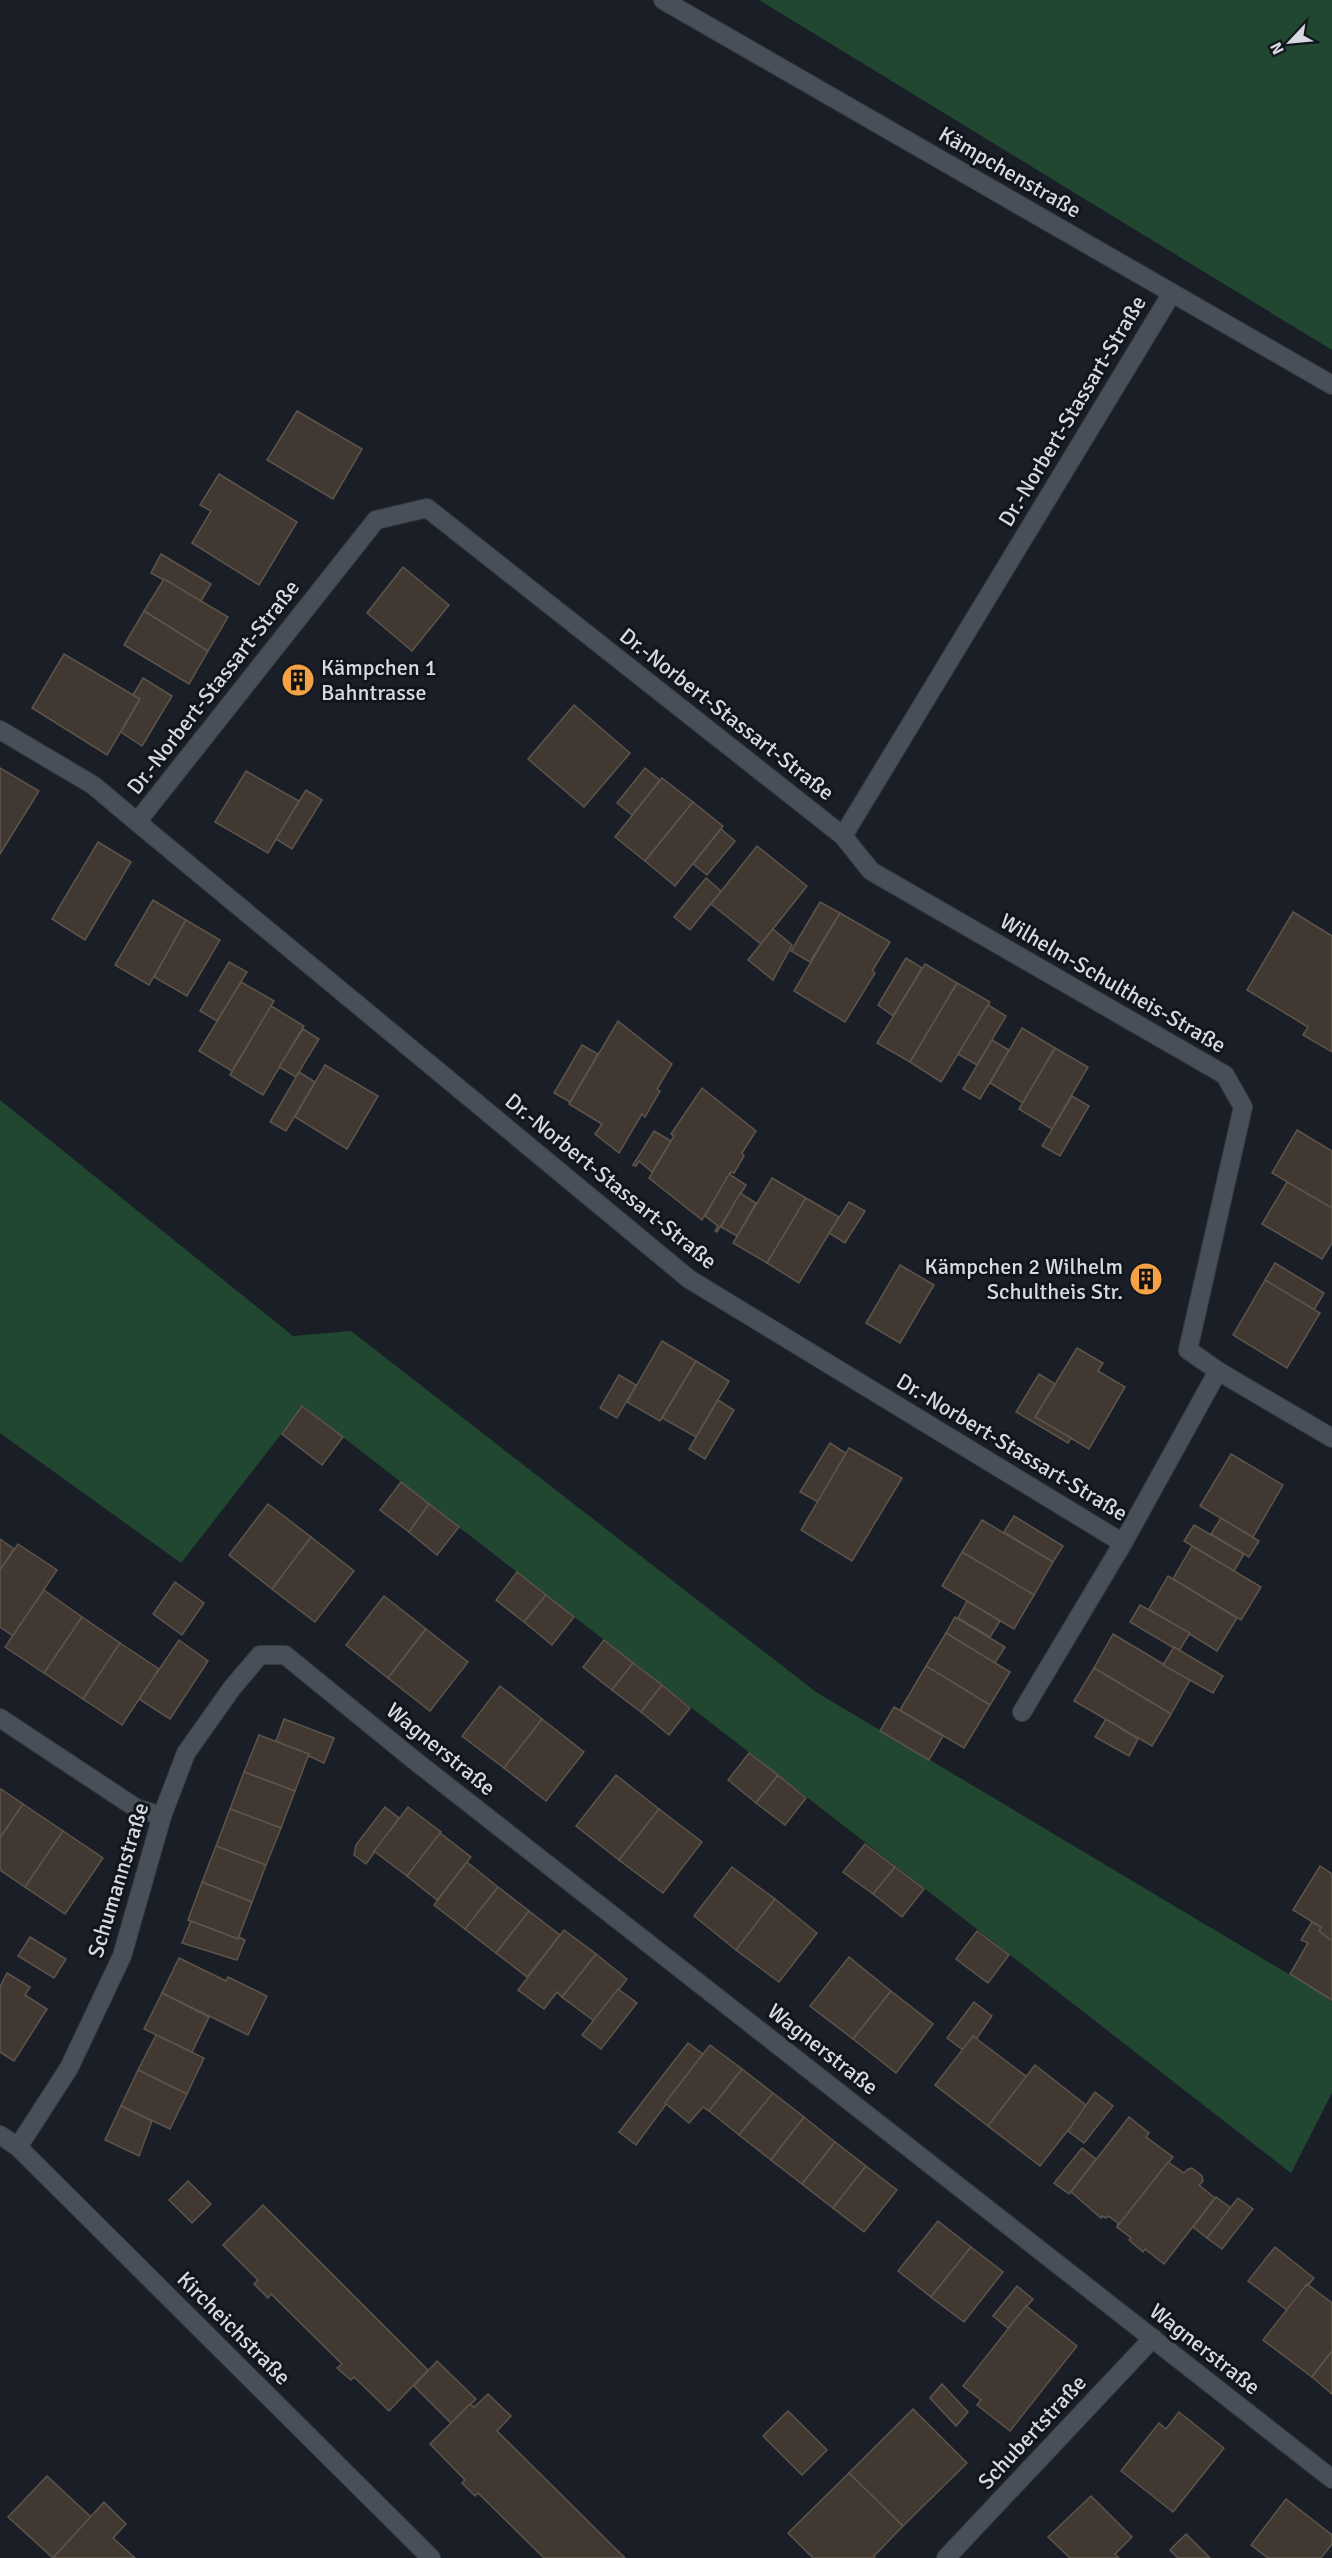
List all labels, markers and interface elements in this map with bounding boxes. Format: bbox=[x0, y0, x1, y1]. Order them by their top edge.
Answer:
north arrow bbox=[1260, 12, 1320, 72]
text: N bbox=[1266, 39, 1289, 58]
street label: Kämpchenstraße bbox=[934, 120, 1086, 224]
street label: Dr.-Norbert-Stassart-Straße bbox=[992, 291, 1152, 531]
street label: Dr.-Norbert-Stassart-Straße bbox=[121, 574, 305, 800]
street label: Dr.-Norbert-Stassart-Straße bbox=[614, 622, 840, 806]
place label: Kämpchen 1 Bahntrasse bbox=[321, 654, 437, 706]
building icon: Kämpchen 1 Bahntrasse bbox=[280, 662, 316, 698]
street label: Wilhelm-Schultheis-Straße bbox=[995, 907, 1231, 1059]
street label: Dr.-Norbert-Stassart-Straße bbox=[500, 1087, 722, 1275]
place label: Kämpchen 2 Wilhelm Schultheis Str. bbox=[925, 1253, 1123, 1305]
building icon: Kämpchen 2 Wilhelm Schultheis Str. bbox=[1128, 1261, 1164, 1297]
street label: Dr.-Norbert-Stassart-Straße bbox=[892, 1367, 1132, 1527]
street label: Wagnerstraße bbox=[381, 1697, 501, 1801]
street label: Schumannstraße bbox=[82, 1799, 154, 1961]
street label: Wagnerstraße bbox=[762, 1997, 884, 2101]
street label: Kircheichstraße bbox=[172, 2266, 296, 2390]
street label: Wagnerstraße bbox=[1144, 2297, 1266, 2401]
street label: Schubertstraße bbox=[972, 2369, 1092, 2495]

